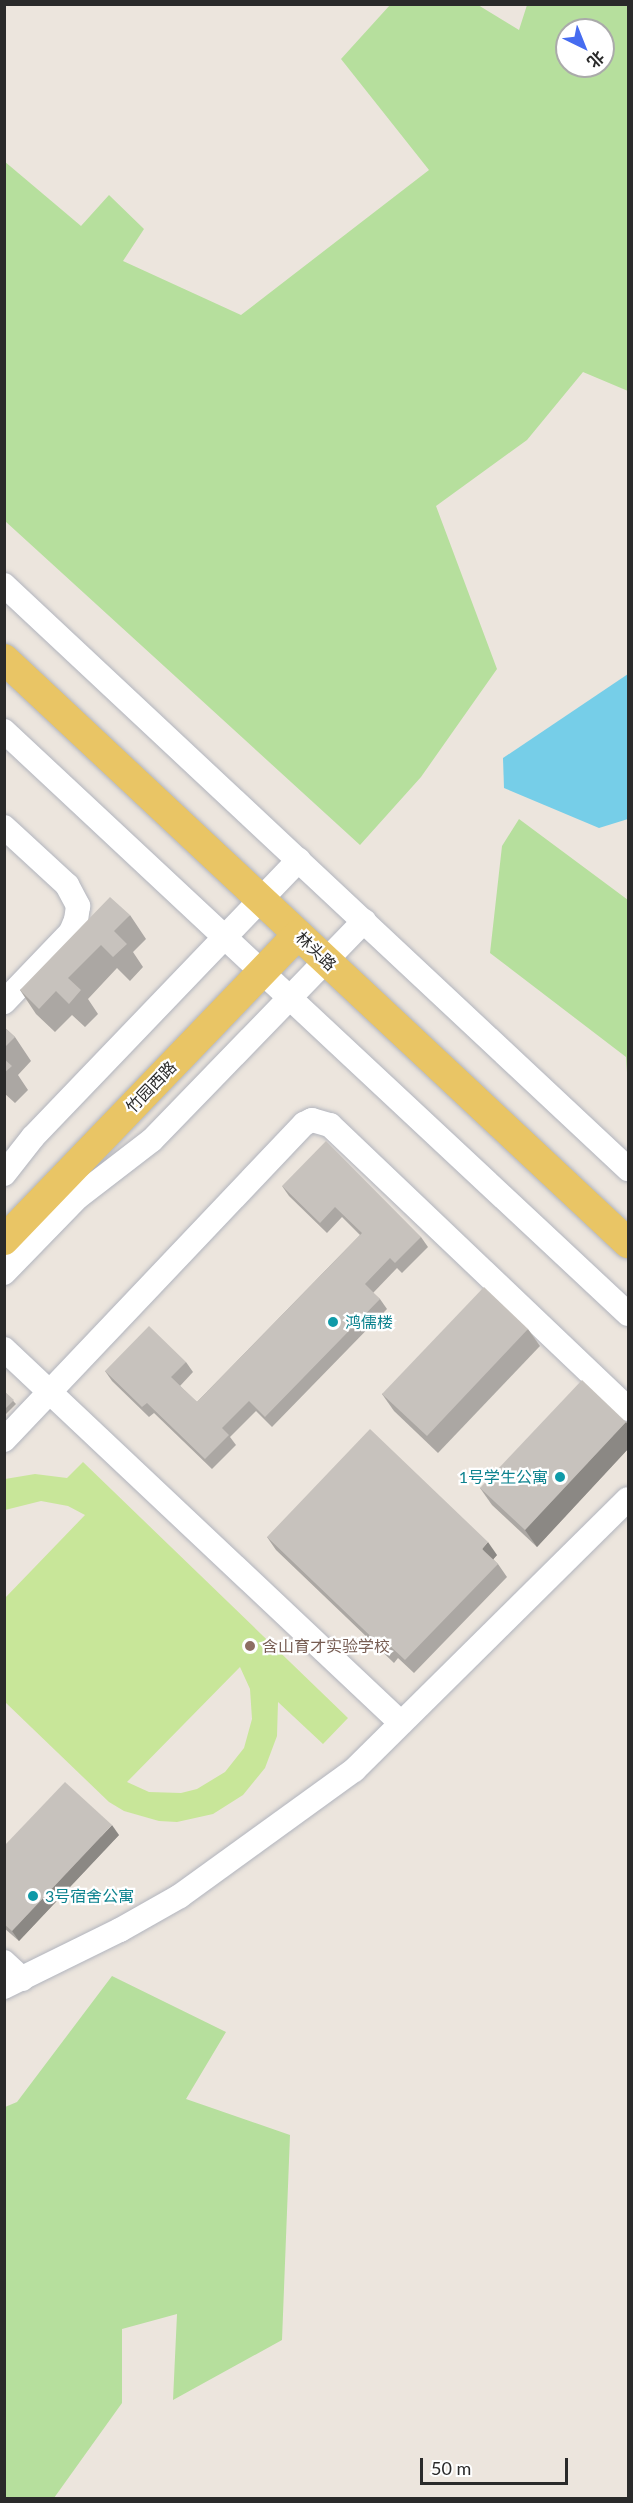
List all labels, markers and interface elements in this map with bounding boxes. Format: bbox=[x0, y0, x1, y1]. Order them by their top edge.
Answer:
north arrow bbox=[555, 18, 615, 78]
text: 北 bbox=[584, 48, 609, 72]
street label: 林头路 bbox=[292, 928, 340, 974]
street label: 竹园西路 bbox=[122, 1057, 180, 1117]
place label: 鸿儒楼 bbox=[345, 1312, 393, 1332]
marker: 鸿儒楼 bbox=[326, 1315, 340, 1329]
place label: 1号学生公寓 bbox=[459, 1467, 548, 1487]
marker: 1号学生公寓 bbox=[553, 1470, 567, 1484]
place label: 含山育才实验学校 bbox=[262, 1636, 390, 1656]
marker: 含山育才实验学校 bbox=[243, 1639, 257, 1653]
place label: 3号宿舍公寓 bbox=[45, 1886, 134, 1906]
marker: 3号宿舍公寓 bbox=[26, 1889, 40, 1903]
scale bar bbox=[423, 2446, 572, 2484]
text: 50 m bbox=[431, 2457, 471, 2479]

